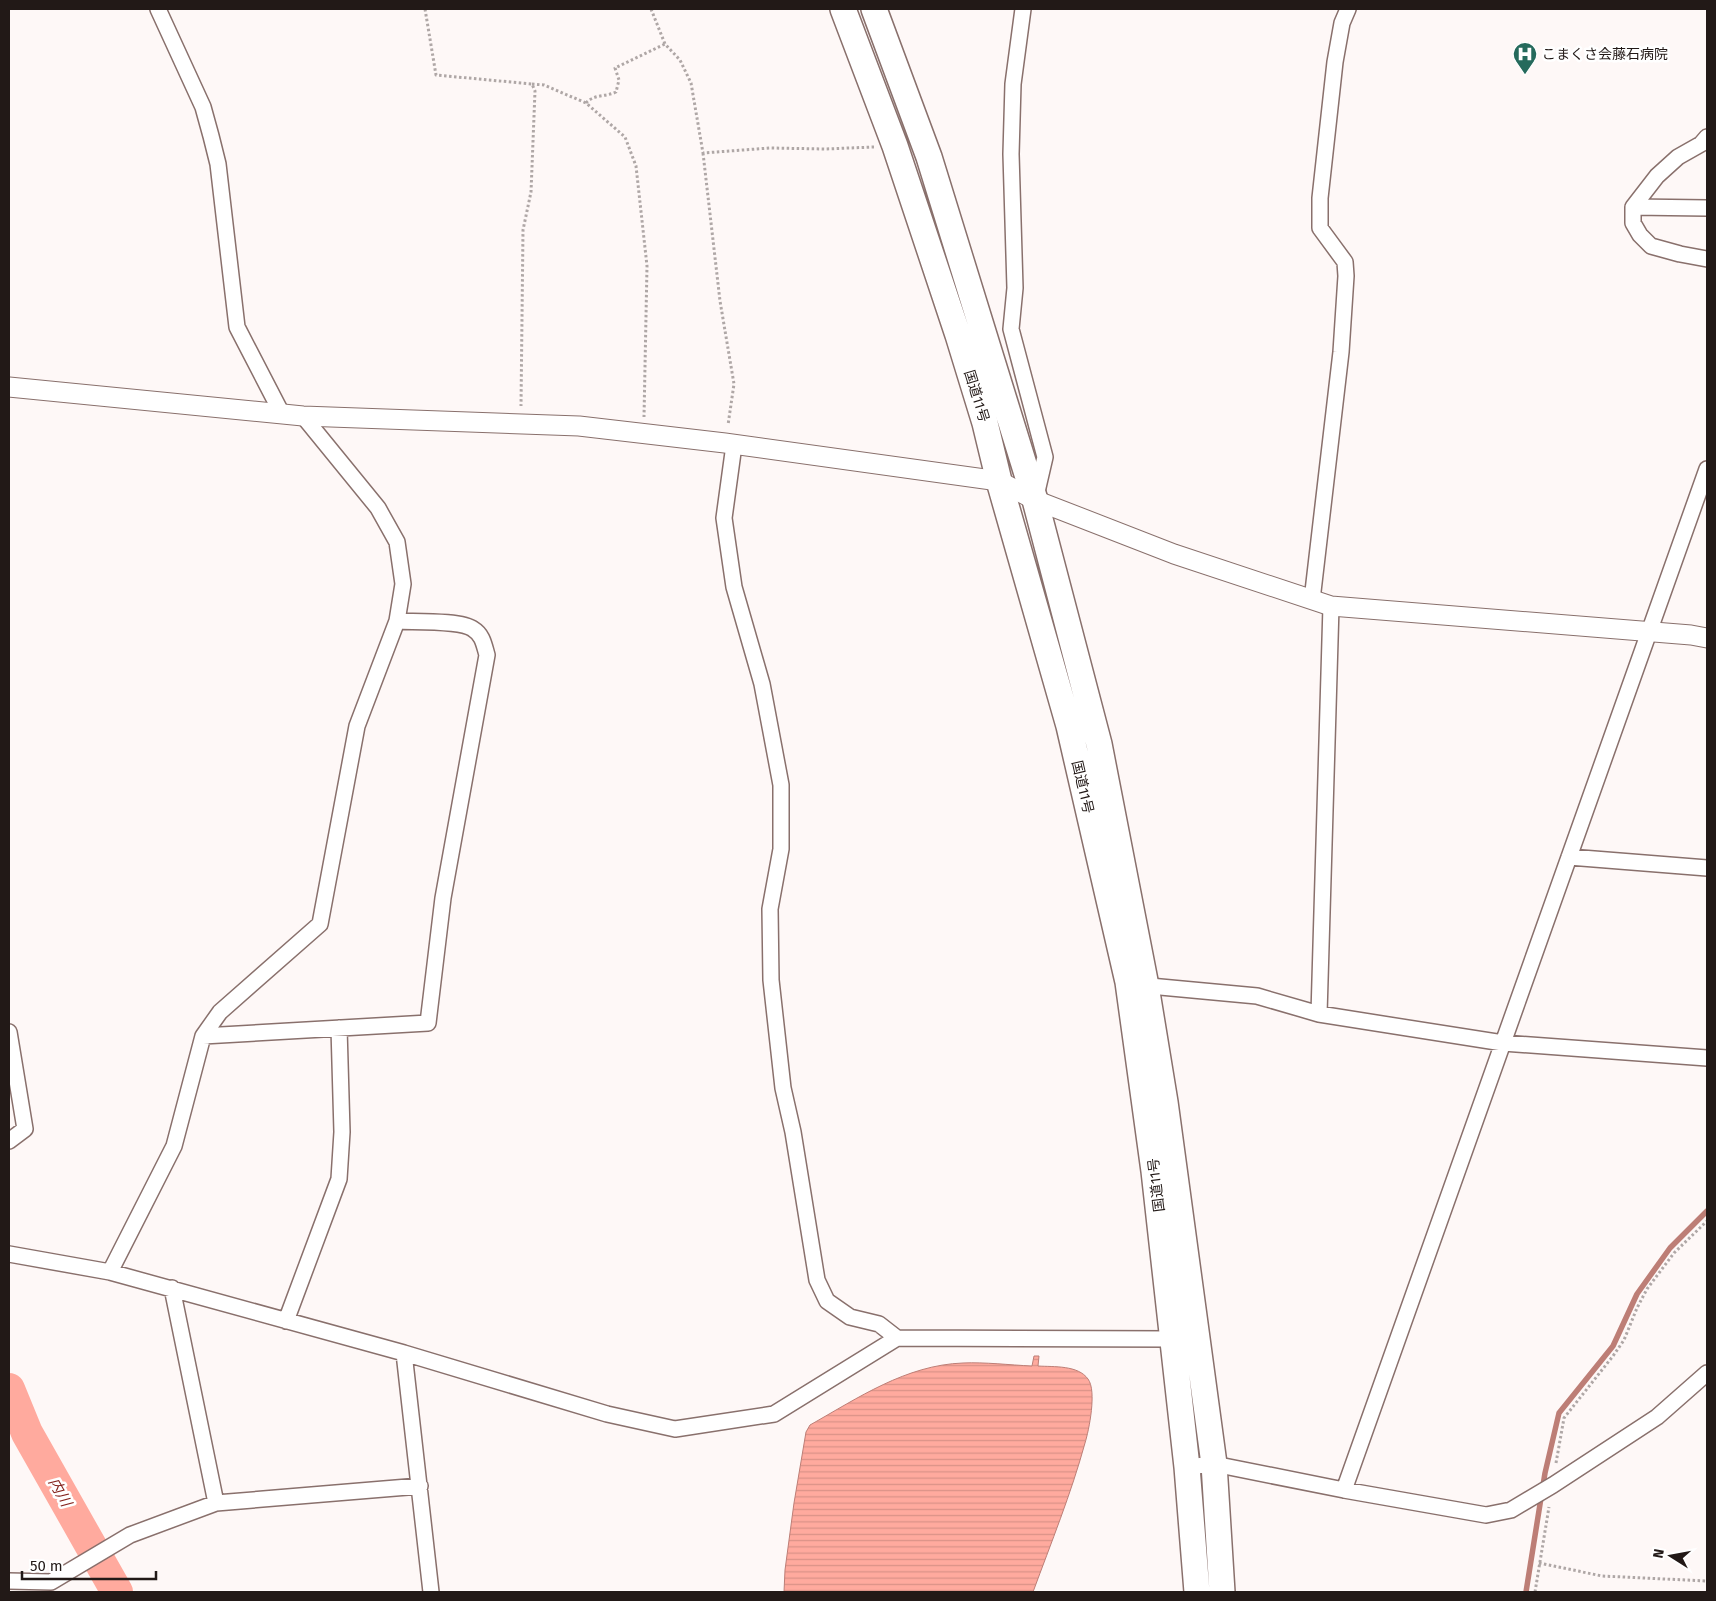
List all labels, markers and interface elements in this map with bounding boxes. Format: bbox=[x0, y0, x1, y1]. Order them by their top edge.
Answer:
hospital icon: こまくさ会藤石病院 bbox=[1512, 41, 1538, 75]
place label: こまくさ会藤石病院 bbox=[1542, 46, 1668, 63]
street label: 国道11号 bbox=[961, 368, 993, 424]
street label: 国道11号 bbox=[1068, 759, 1097, 815]
street label: 国道11号 bbox=[1145, 1157, 1168, 1213]
water label: 内川 bbox=[45, 1475, 76, 1511]
north arrow bbox=[1646, 1531, 1696, 1581]
text: N bbox=[1649, 1547, 1668, 1560]
scale bar bbox=[22, 1548, 156, 1580]
text: 50 m bbox=[30, 1557, 63, 1575]

